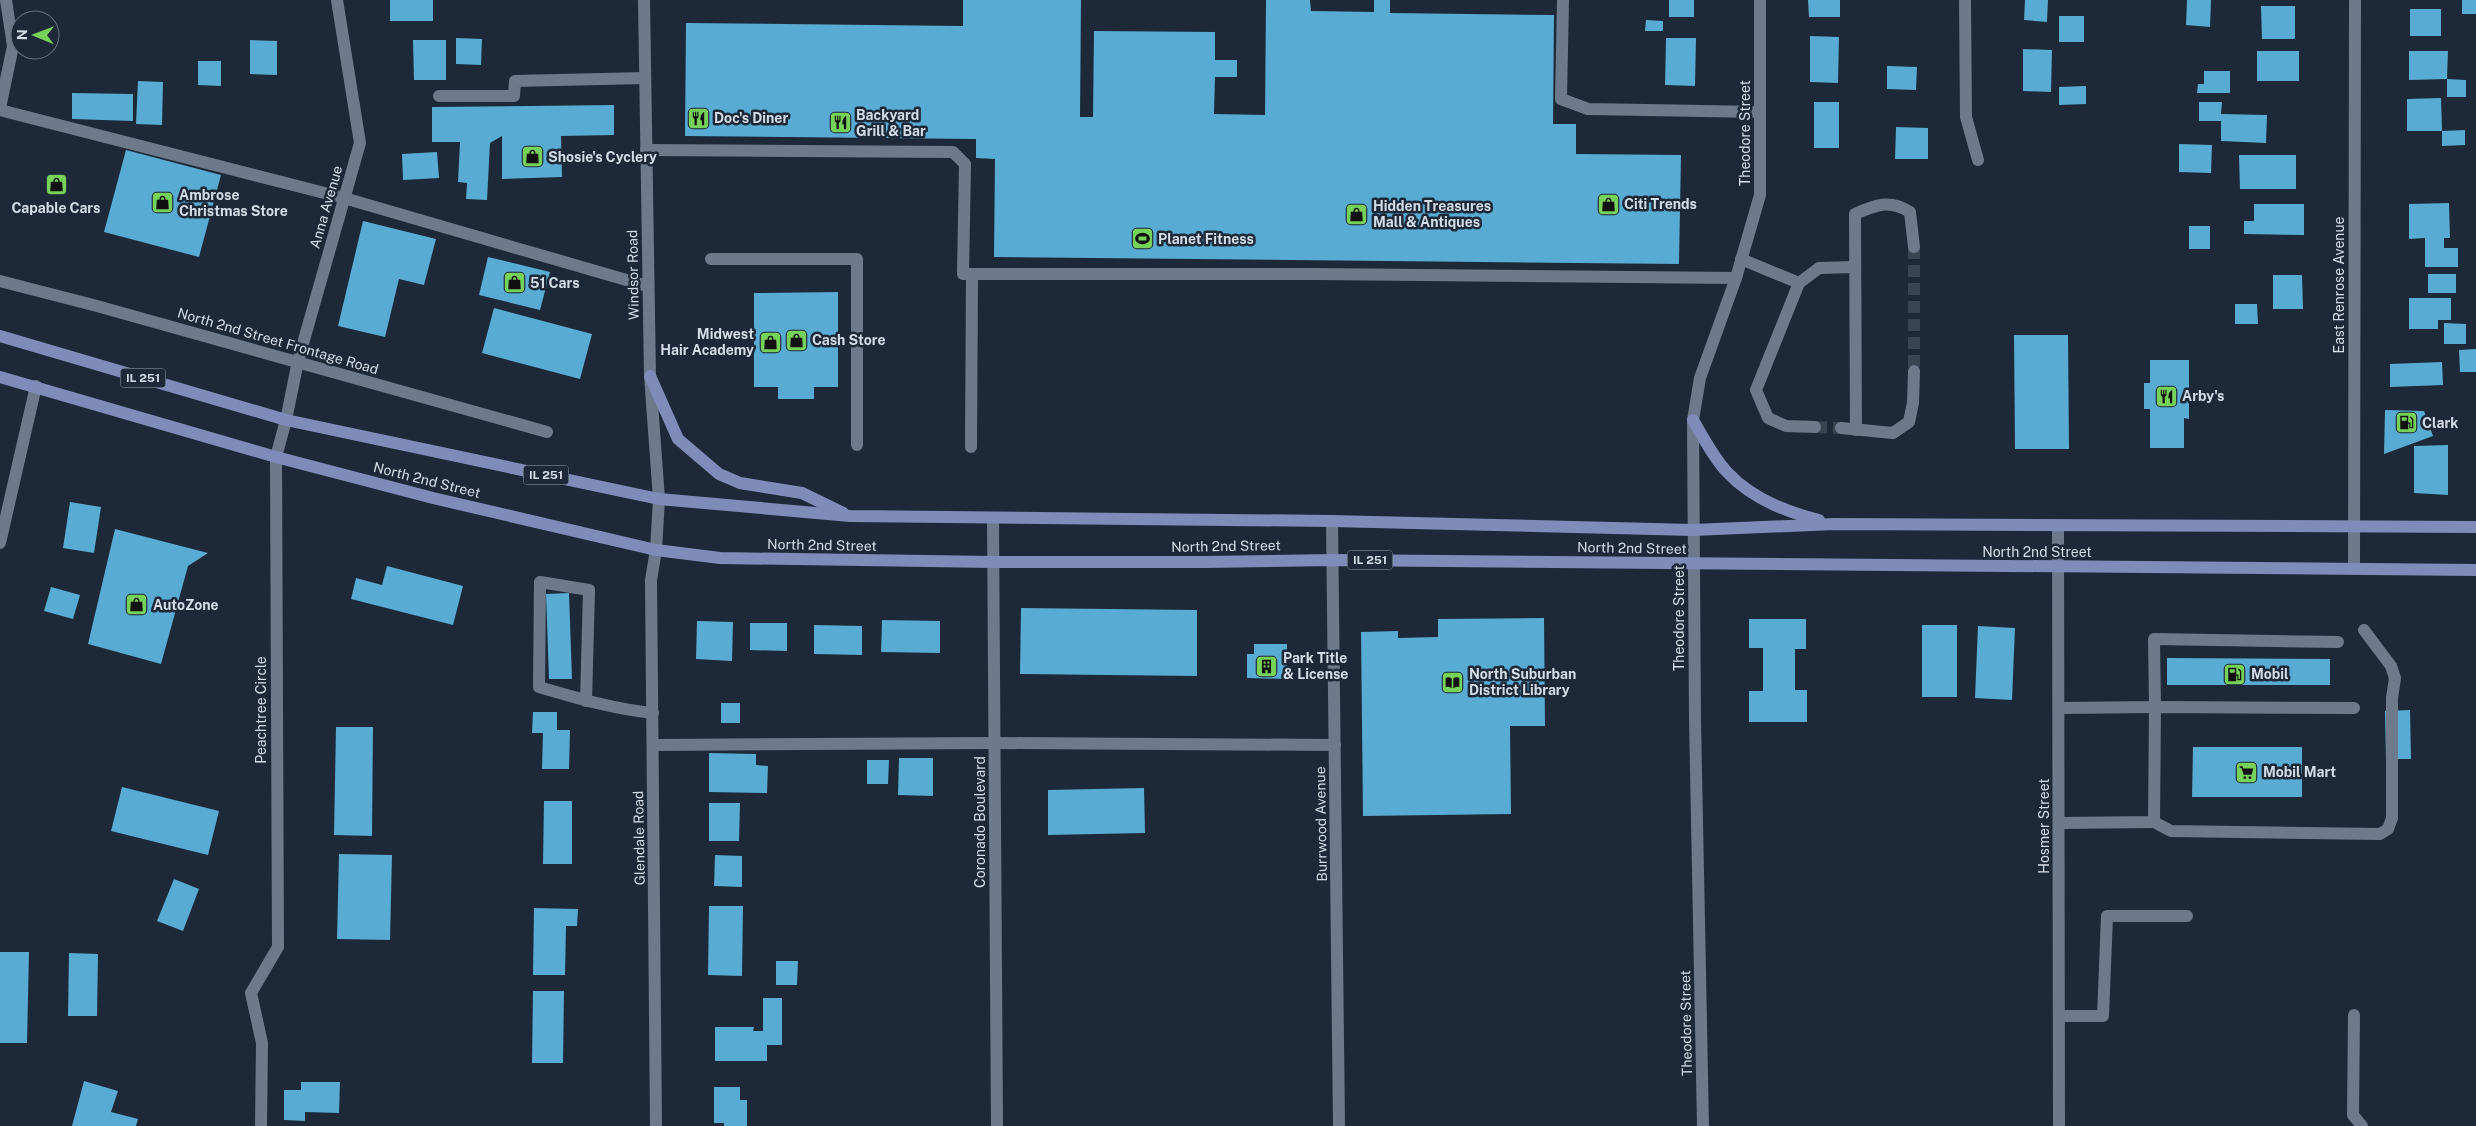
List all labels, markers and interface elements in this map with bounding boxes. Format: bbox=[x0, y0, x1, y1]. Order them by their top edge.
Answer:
north arrow bbox=[10, 10, 60, 60]
text: N bbox=[14, 29, 30, 40]
street label: Theodore Street bbox=[1737, 80, 1753, 186]
restaurant icon: Doc's Diner bbox=[686, 106, 710, 130]
place label: Backyard Grill & Bar bbox=[856, 107, 926, 139]
place label: Doc's Diner bbox=[714, 110, 788, 126]
restaurant icon: Backyard Grill & Bar bbox=[828, 111, 852, 135]
shop icon: Shosie's Cyclery bbox=[520, 145, 544, 169]
place label: Shosie's Cyclery bbox=[548, 149, 657, 165]
street label: Anna Avenue bbox=[307, 164, 345, 250]
shop icon: Capable Cars bbox=[44, 173, 68, 197]
place label: Ambrose Christmas Store bbox=[179, 187, 288, 219]
shop icon: Ambrose Christmas Store bbox=[151, 191, 175, 215]
shop icon: Citi Trends bbox=[1596, 192, 1620, 216]
place label: Citi Trends bbox=[1624, 196, 1697, 212]
place label: Hidden Treasures Mall & Antiques bbox=[1373, 198, 1491, 230]
place label: Capable Cars bbox=[12, 200, 100, 216]
shop icon: Hidden Treasures Mall & Antiques bbox=[1345, 202, 1369, 226]
street label: East Renrose Avenue bbox=[2331, 216, 2347, 353]
sports icon: Planet Fitness bbox=[1130, 227, 1154, 251]
street label: Windsor Road bbox=[624, 230, 642, 320]
place label: Planet Fitness bbox=[1158, 231, 1254, 247]
shop icon: 51 Cars bbox=[502, 271, 526, 295]
place label: 51 Cars bbox=[530, 275, 580, 291]
street label: North 2nd Street Frontage Road bbox=[176, 305, 380, 377]
place label: Midwest Hair Academy bbox=[660, 326, 754, 358]
shop icon: Cash Store bbox=[784, 328, 808, 352]
shop icon: Midwest Hair Academy bbox=[758, 330, 782, 354]
place label: Cash Store bbox=[812, 332, 886, 348]
road number: IL 251 bbox=[120, 368, 166, 388]
restaurant icon: Arby's bbox=[2154, 384, 2178, 408]
place label: Arby's bbox=[2182, 388, 2224, 404]
fuel station icon: Clark bbox=[2394, 411, 2418, 435]
place label: Clark bbox=[2422, 415, 2458, 431]
street label: North 2nd Street bbox=[372, 459, 482, 501]
road number: IL 251 bbox=[524, 466, 568, 484]
street label: North 2nd Street bbox=[767, 536, 877, 554]
street label: North 2nd Street bbox=[1171, 537, 1281, 555]
street label: North 2nd Street bbox=[1577, 539, 1687, 557]
street label: North 2nd Street bbox=[1982, 544, 2092, 560]
road number: IL 251 bbox=[1348, 550, 1392, 570]
street label: Theodore Street bbox=[1671, 565, 1687, 671]
shop icon: AutoZone bbox=[125, 593, 149, 617]
place label: AutoZone bbox=[153, 597, 219, 613]
place label: Park Title & License bbox=[1283, 650, 1348, 682]
building icon: Park Title & License bbox=[1255, 654, 1279, 678]
street label: Peachtree Circle bbox=[253, 656, 269, 764]
fuel station icon: Mobil bbox=[2223, 662, 2247, 686]
place label: North Suburban District Library bbox=[1469, 666, 1576, 698]
place label: Mobil bbox=[2251, 666, 2289, 682]
library icon: North Suburban District Library bbox=[1441, 670, 1465, 694]
street label: Coronado Boulevard bbox=[972, 756, 988, 888]
supermarket icon: Mobil Mart bbox=[2235, 760, 2259, 784]
place label: Mobil Mart bbox=[2263, 764, 2336, 780]
street label: Burrwood Avenue bbox=[1312, 766, 1330, 882]
street label: Hosmer Street bbox=[2036, 778, 2052, 874]
street label: Glendale Road bbox=[630, 791, 648, 885]
street label: Theodore Street bbox=[1677, 970, 1695, 1076]

